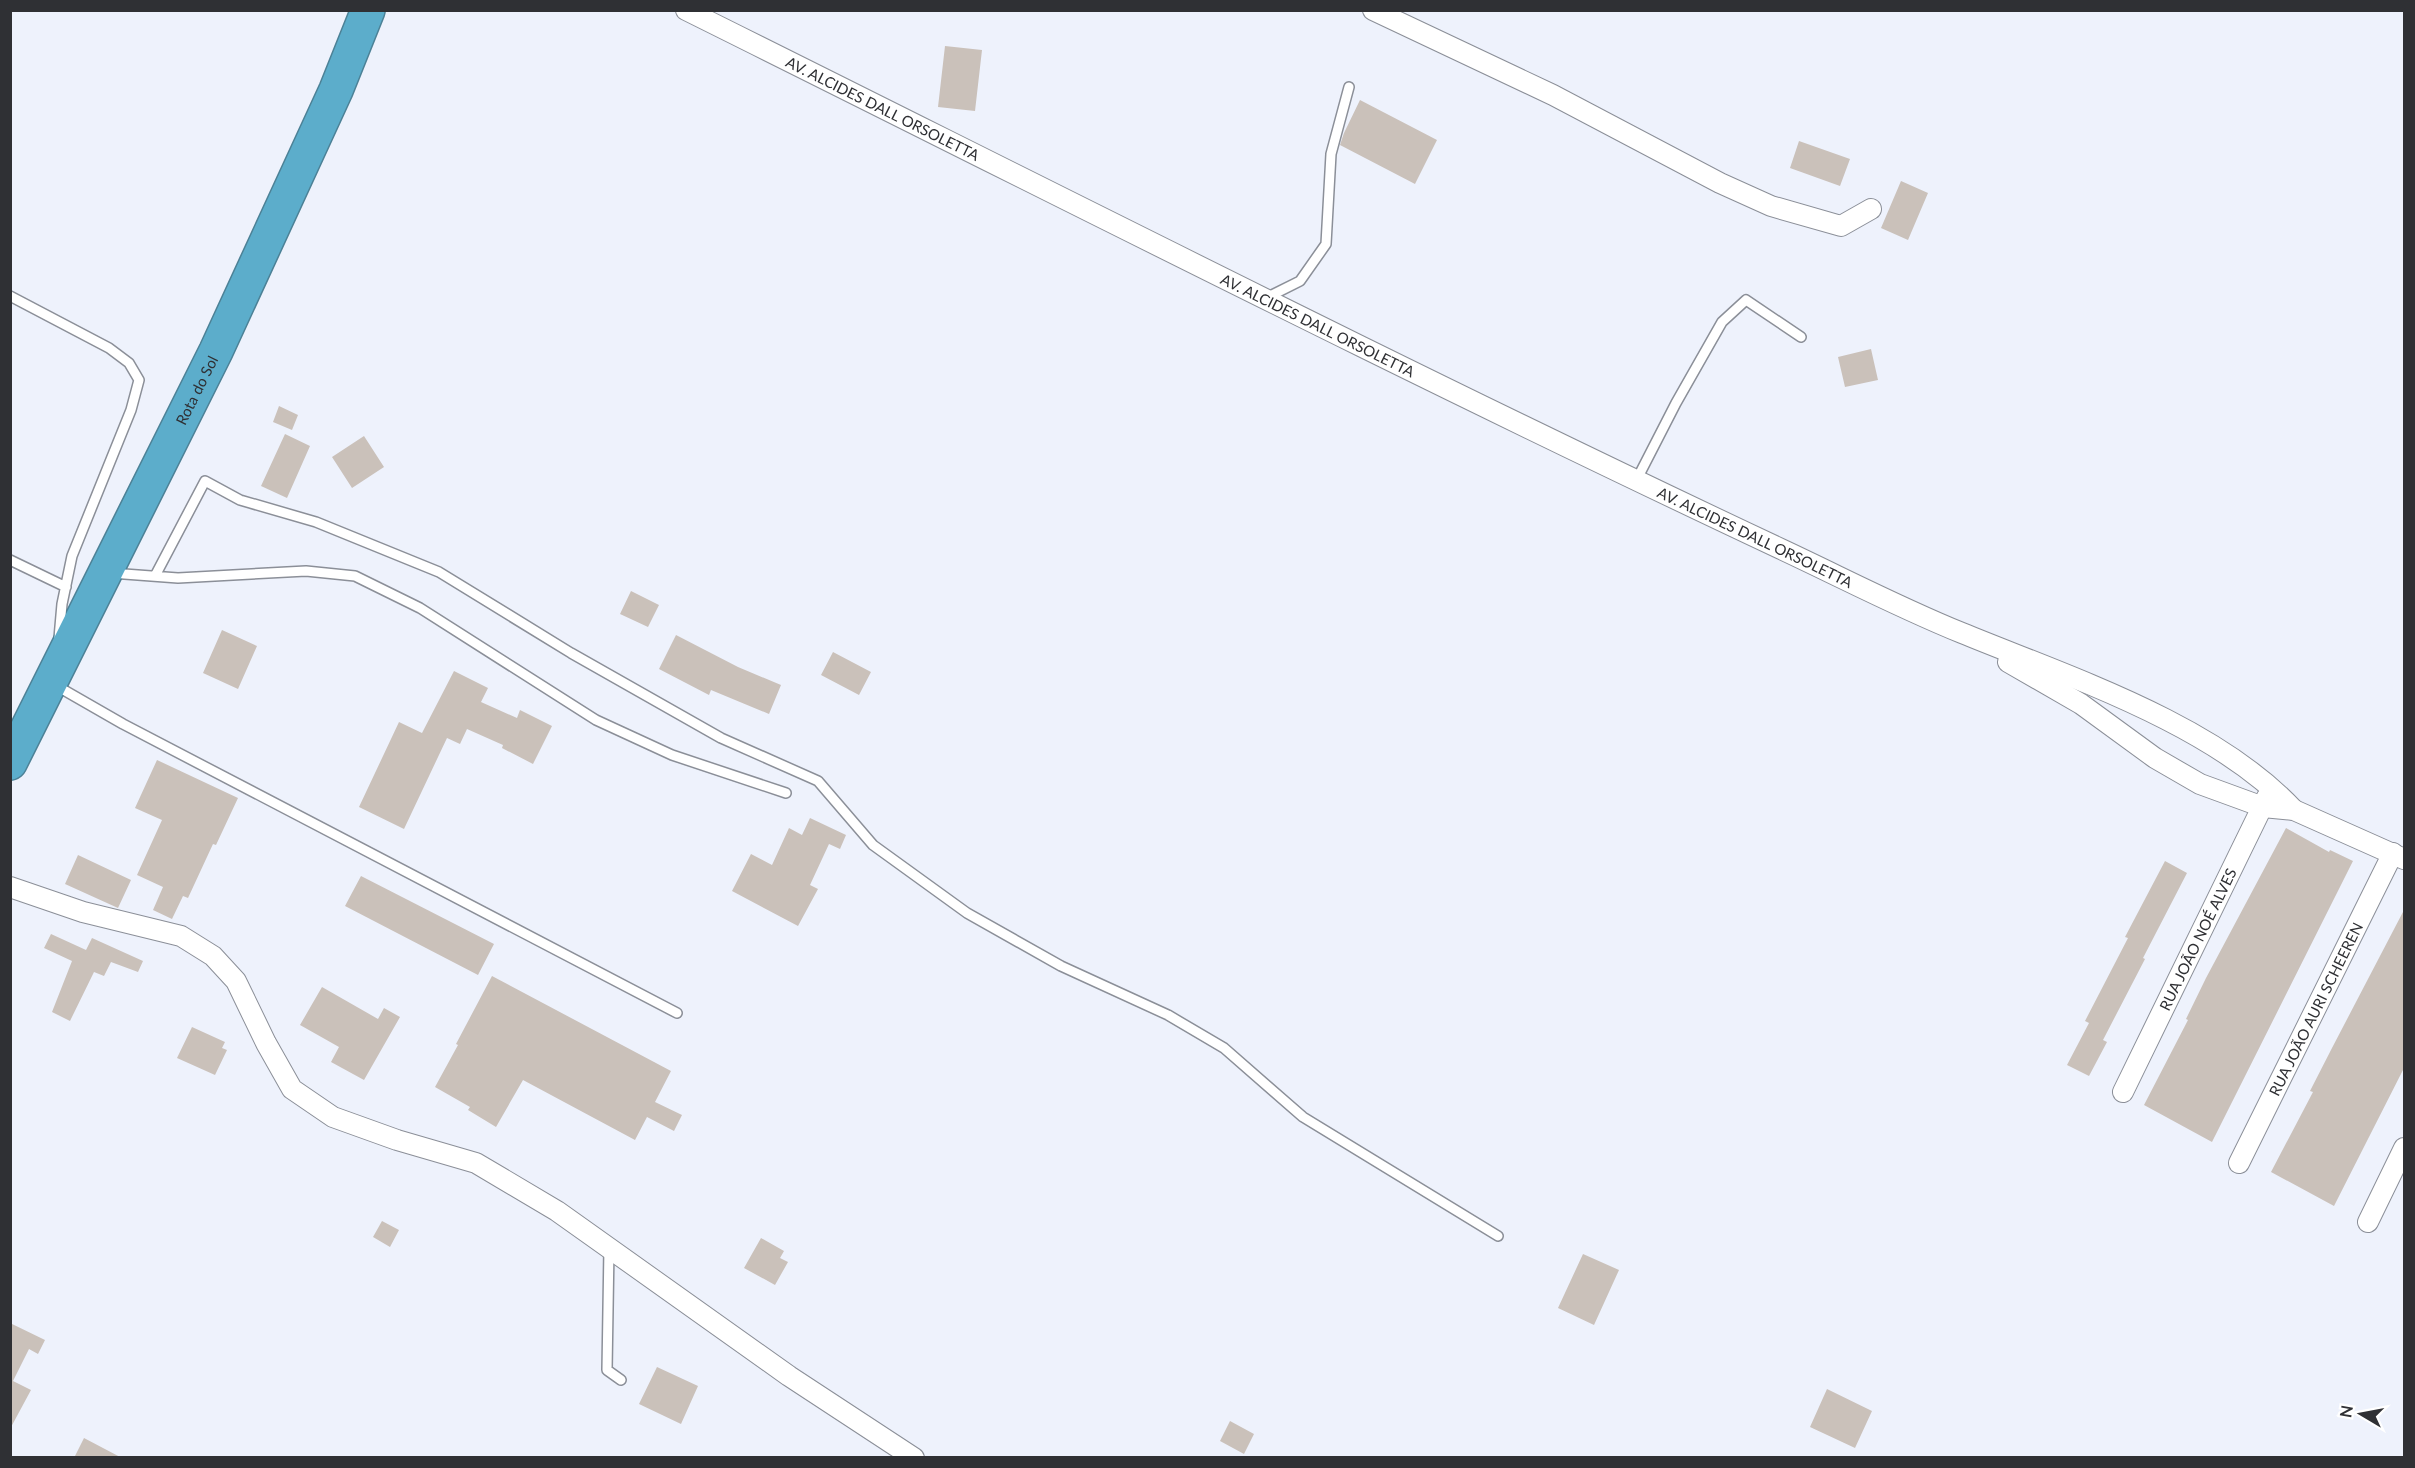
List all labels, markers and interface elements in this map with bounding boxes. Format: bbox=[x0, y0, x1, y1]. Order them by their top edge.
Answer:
street label: AV. ALCIDES DALL ORSOLETTA bbox=[783, 52, 983, 164]
street label: AV. ALCIDES DALL ORSOLETTA bbox=[1218, 269, 1418, 381]
street label: Rota do Sol bbox=[172, 352, 221, 428]
street label: AV. ALCIDES DALL ORSOLETTA bbox=[1655, 483, 1856, 591]
street label: RUA JOÃO NOÉ ALVES bbox=[2155, 865, 2240, 1013]
street label: RUA JOÃO AURI SCHEEREN bbox=[2265, 919, 2366, 1099]
north arrow bbox=[2331, 1384, 2391, 1444]
text: N bbox=[2335, 1404, 2356, 1419]

